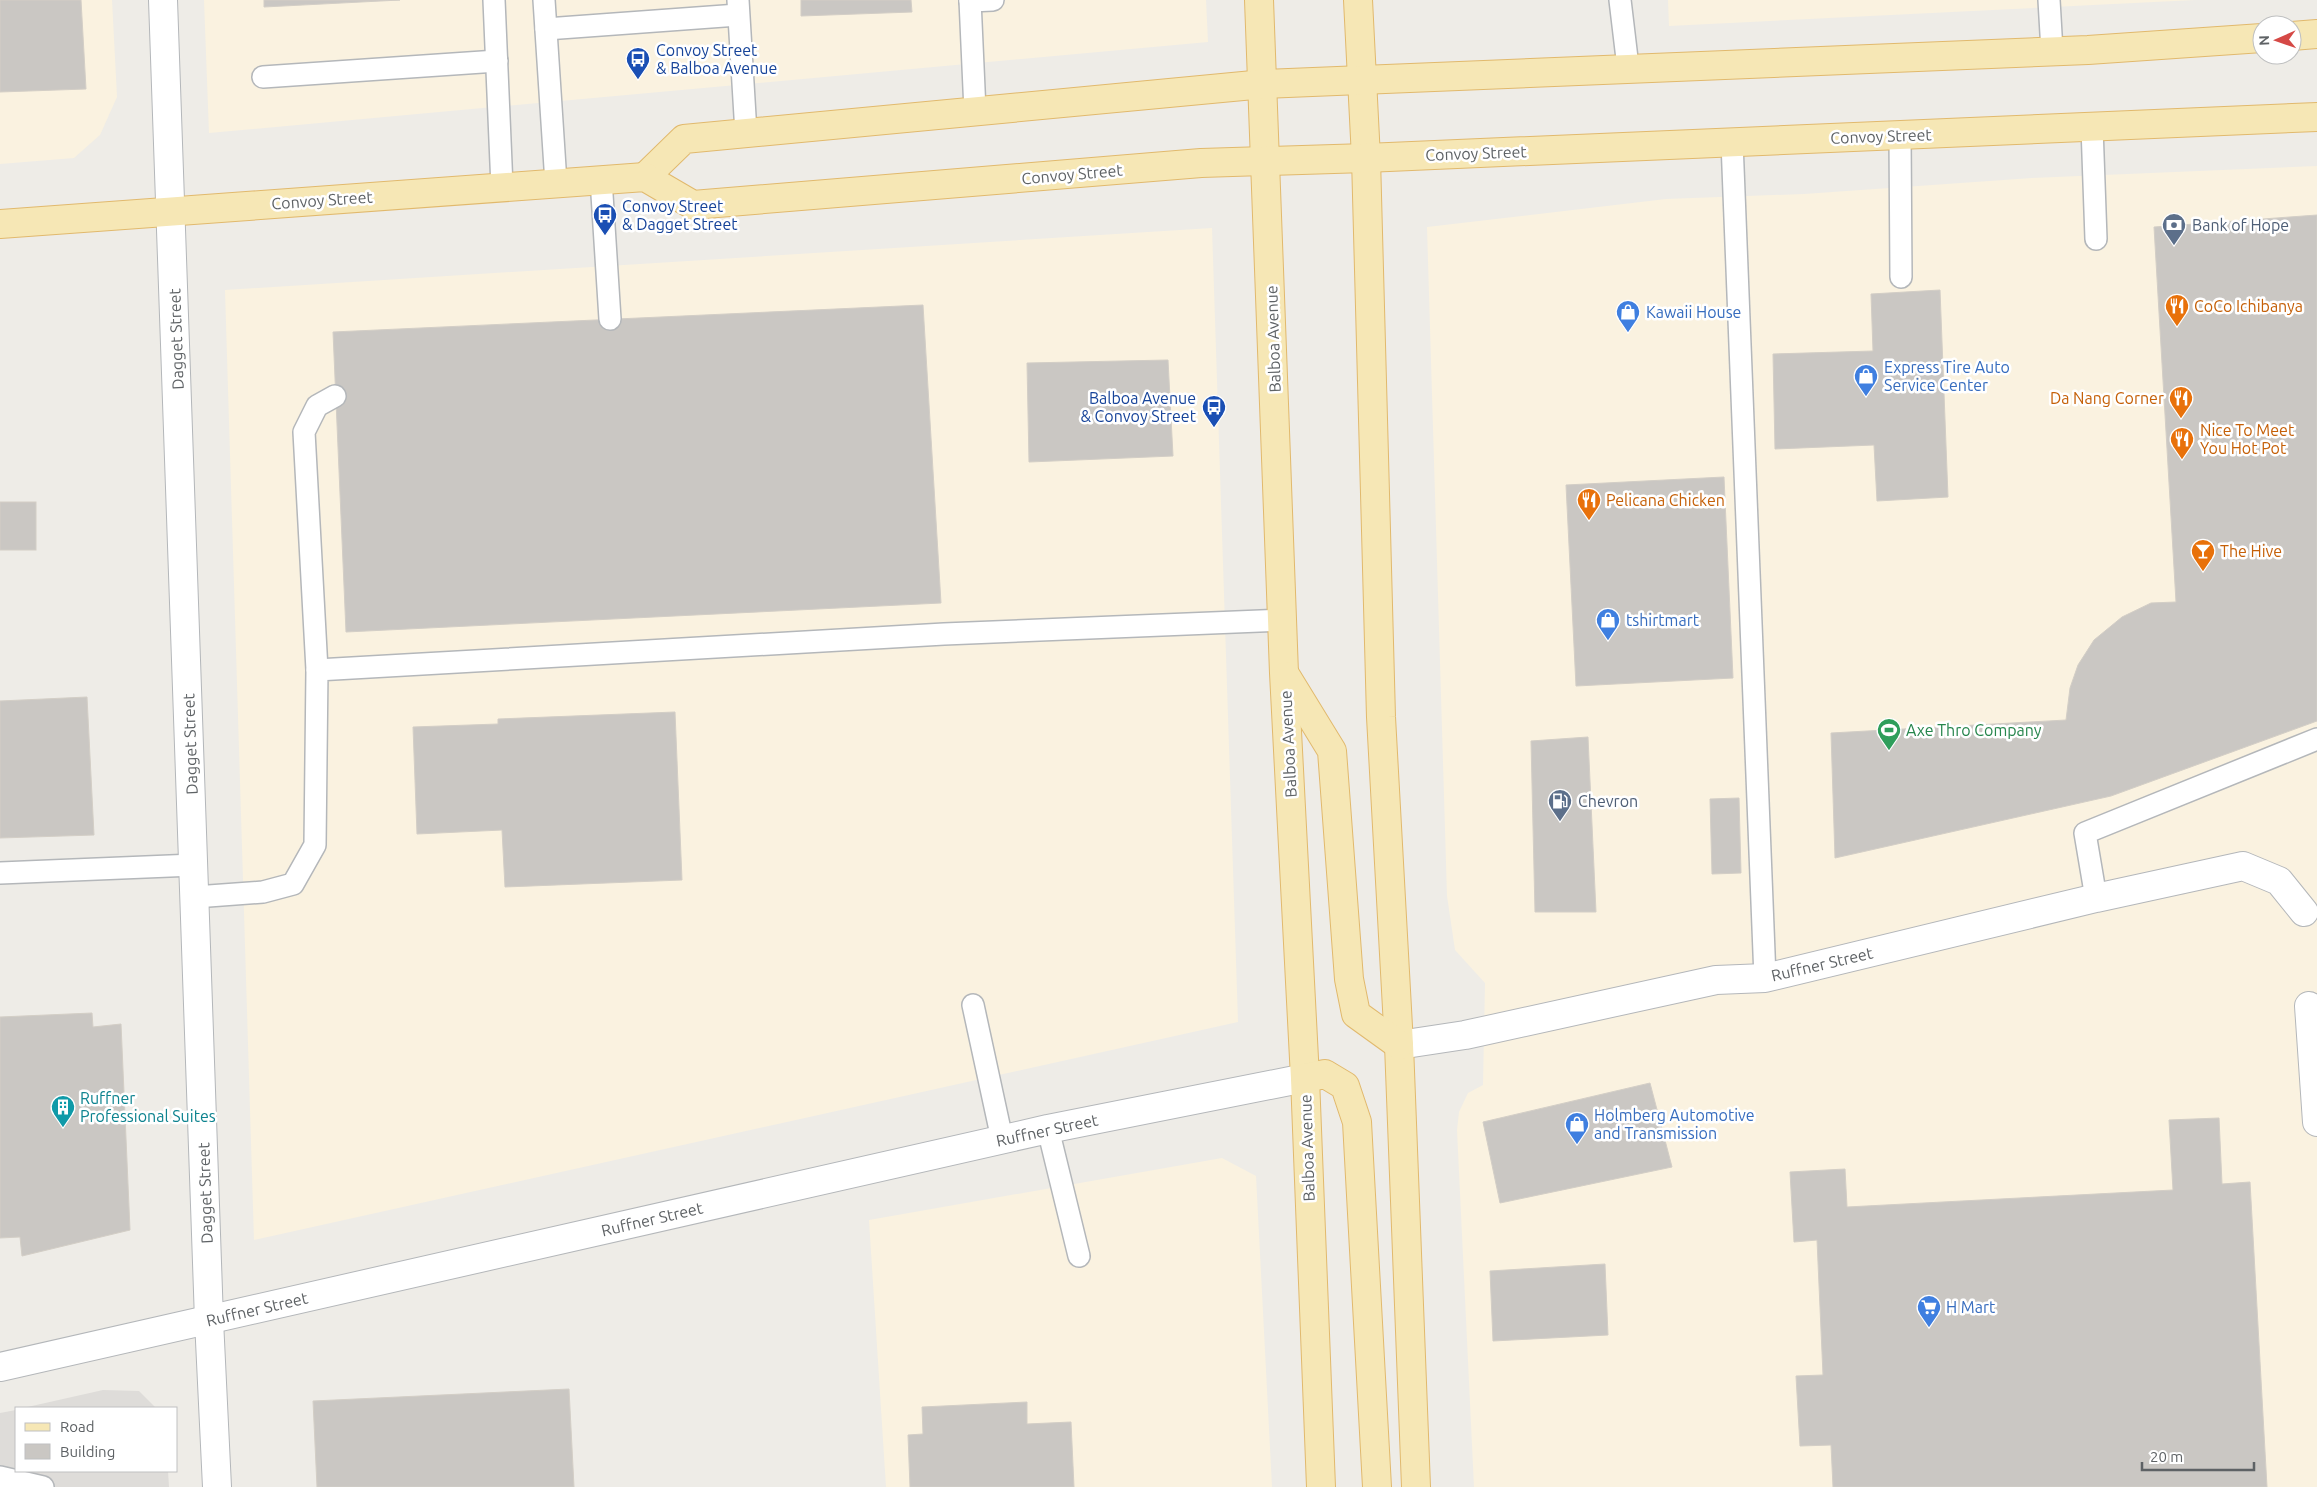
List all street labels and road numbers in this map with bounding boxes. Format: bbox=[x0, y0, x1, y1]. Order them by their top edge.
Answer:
street label: Convoy Street bbox=[1830, 125, 1933, 147]
street label: Convoy Street bbox=[1425, 142, 1528, 164]
street label: Convoy Street bbox=[1021, 161, 1124, 187]
street label: Convoy Street bbox=[271, 187, 374, 213]
street label: Balboa Avenue bbox=[1262, 285, 1284, 393]
street label: Dagget Street bbox=[165, 287, 187, 390]
street label: Balboa Avenue bbox=[1276, 690, 1300, 798]
street label: Dagget Street bbox=[179, 692, 201, 795]
street label: Ruffner Street bbox=[1769, 943, 1875, 984]
street label: Balboa Avenue bbox=[1296, 1094, 1318, 1202]
street label: Ruffner Street bbox=[994, 1110, 1100, 1150]
street label: Dagget Street bbox=[194, 1141, 216, 1244]
street label: Ruffner Street bbox=[599, 1198, 705, 1239]
street label: Ruffner Street bbox=[204, 1288, 310, 1329]

